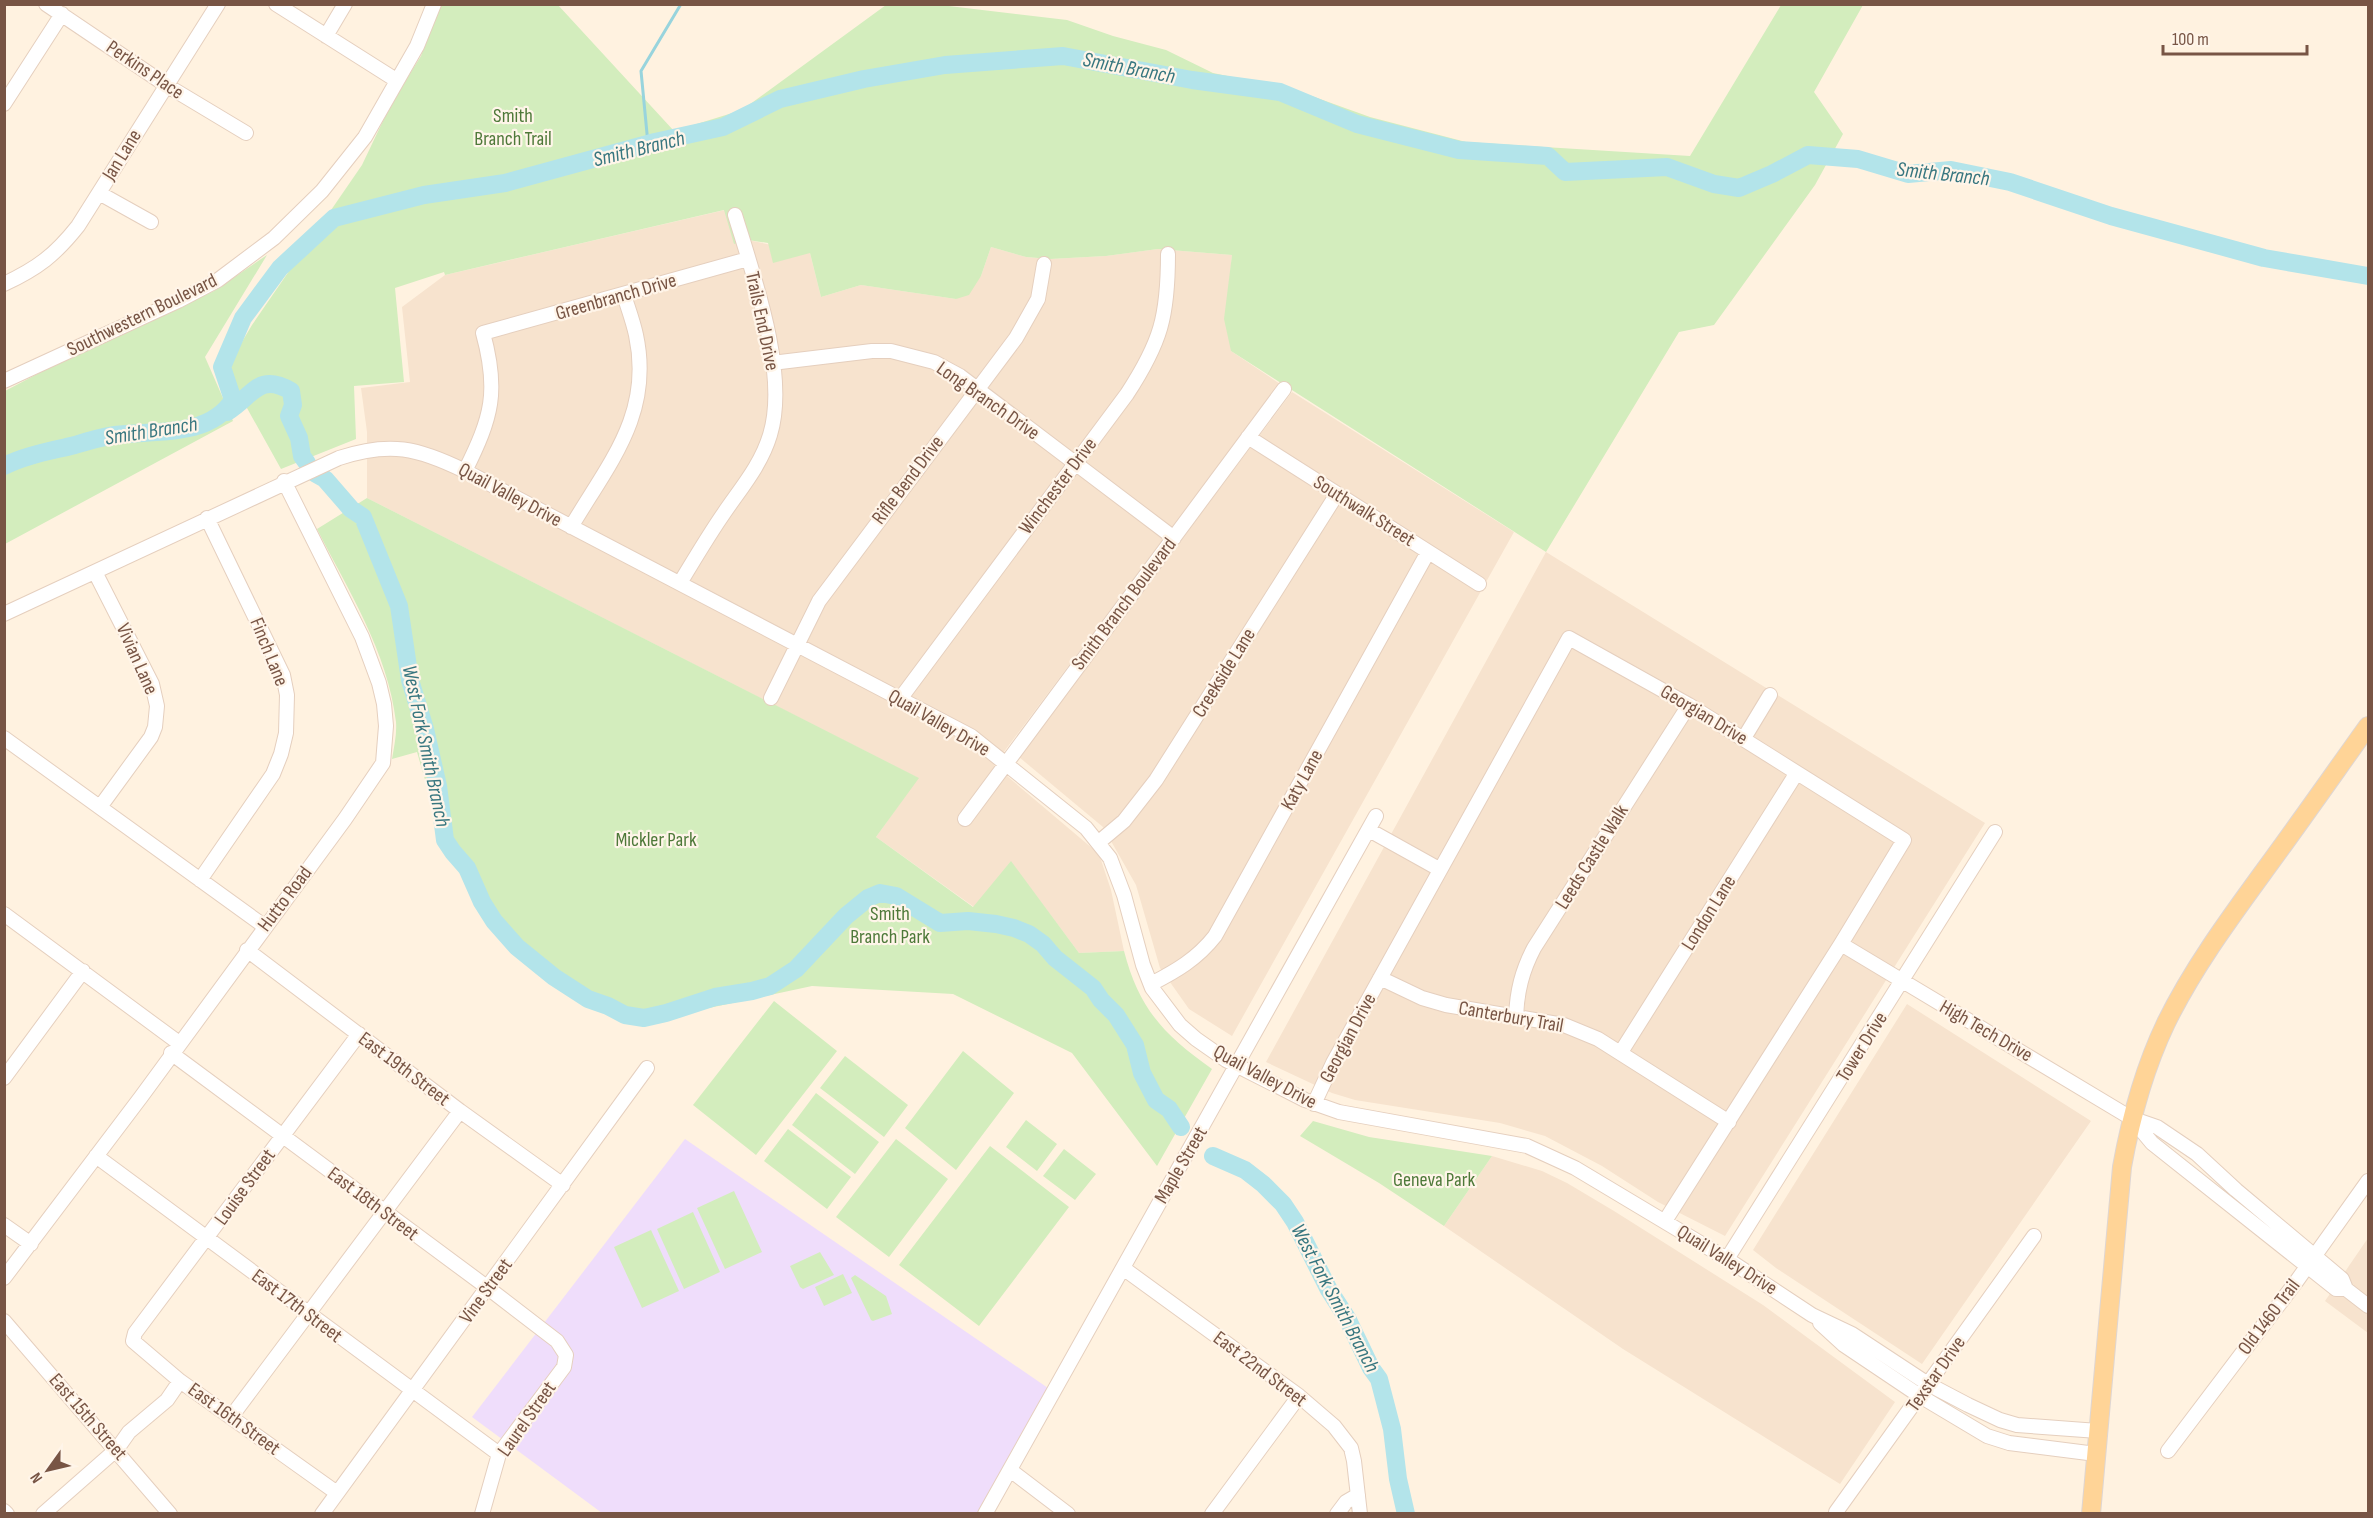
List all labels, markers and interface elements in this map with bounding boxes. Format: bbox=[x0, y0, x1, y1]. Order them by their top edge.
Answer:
scale bar bbox=[2163, 18, 2307, 56]
text: 100 m bbox=[2172, 29, 2209, 50]
street label: Perkins Place bbox=[102, 35, 188, 105]
water label: Smith Branch bbox=[1081, 47, 1177, 89]
park label: Smith Branch Trail bbox=[474, 104, 552, 151]
street label: Jan Lane bbox=[97, 125, 147, 186]
water label: Smith Branch bbox=[591, 126, 687, 172]
water label: Smith Branch bbox=[1895, 157, 1991, 191]
street label: Southwestern Boulevard bbox=[63, 268, 221, 362]
street label: Greenbranch Drive bbox=[553, 268, 679, 326]
street label: Trails End Drive bbox=[740, 269, 784, 373]
street label: Long Branch Drive bbox=[932, 357, 1044, 445]
water label: Smith Branch bbox=[103, 411, 199, 451]
street label: Rifle Bend Drive bbox=[867, 431, 949, 529]
street label: Winchester Drive bbox=[1014, 433, 1102, 539]
street label: Quail Valley Drive bbox=[454, 458, 566, 532]
street label: Southwalk Street bbox=[1309, 470, 1419, 552]
street label: Smith Branch Boulevard bbox=[1066, 533, 1182, 675]
street label: Finch Lane bbox=[244, 614, 294, 690]
street label: Vivian Lane bbox=[111, 620, 163, 698]
street label: Creekside Lane bbox=[1187, 624, 1261, 722]
water label: West Fork Smith Branch bbox=[397, 663, 455, 829]
street label: Georgian Drive bbox=[1656, 680, 1752, 750]
street label: Quail Valley Drive bbox=[884, 684, 994, 762]
street label: Katy Lane bbox=[1276, 746, 1328, 814]
street label: Leeds Castle Walk bbox=[1550, 800, 1634, 914]
park label: Mickler Park bbox=[615, 828, 697, 852]
street label: Hutto Road bbox=[253, 862, 317, 936]
street label: London Lane bbox=[1677, 871, 1741, 955]
park label: Smith Branch Park bbox=[850, 902, 930, 949]
street label: Georgian Drive bbox=[1314, 989, 1382, 1087]
street label: High Tech Drive bbox=[1935, 995, 2037, 1067]
street label: Canterbury Trail bbox=[1457, 996, 1565, 1038]
street label: Tower Drive bbox=[1831, 1008, 1893, 1086]
street label: East 19th Street bbox=[354, 1027, 454, 1111]
street label: Quail Valley Drive bbox=[1209, 1040, 1321, 1114]
street label: Maple Street bbox=[1149, 1122, 1213, 1208]
street label: Louise Street bbox=[209, 1144, 281, 1230]
street label: East 18th Street bbox=[323, 1162, 423, 1246]
park label: Geneva Park bbox=[1393, 1168, 1475, 1192]
water label: West Fork Smith Branch bbox=[1285, 1219, 1385, 1377]
street label: Quail Valley Drive bbox=[1672, 1220, 1782, 1300]
street label: Vine Street bbox=[454, 1254, 518, 1328]
street label: East 17th Street bbox=[247, 1264, 347, 1348]
street label: Old 1460 Trail bbox=[2233, 1274, 2305, 1360]
street label: East 22nd Street bbox=[1209, 1326, 1311, 1412]
street label: Texstar Drive bbox=[1901, 1332, 1971, 1416]
street label: East 15th Street bbox=[44, 1369, 132, 1465]
street label: Laurel Street bbox=[492, 1377, 562, 1461]
street label: East 16th Street bbox=[183, 1378, 285, 1460]
north arrow bbox=[18, 1440, 78, 1500]
text: N bbox=[27, 1469, 47, 1486]

